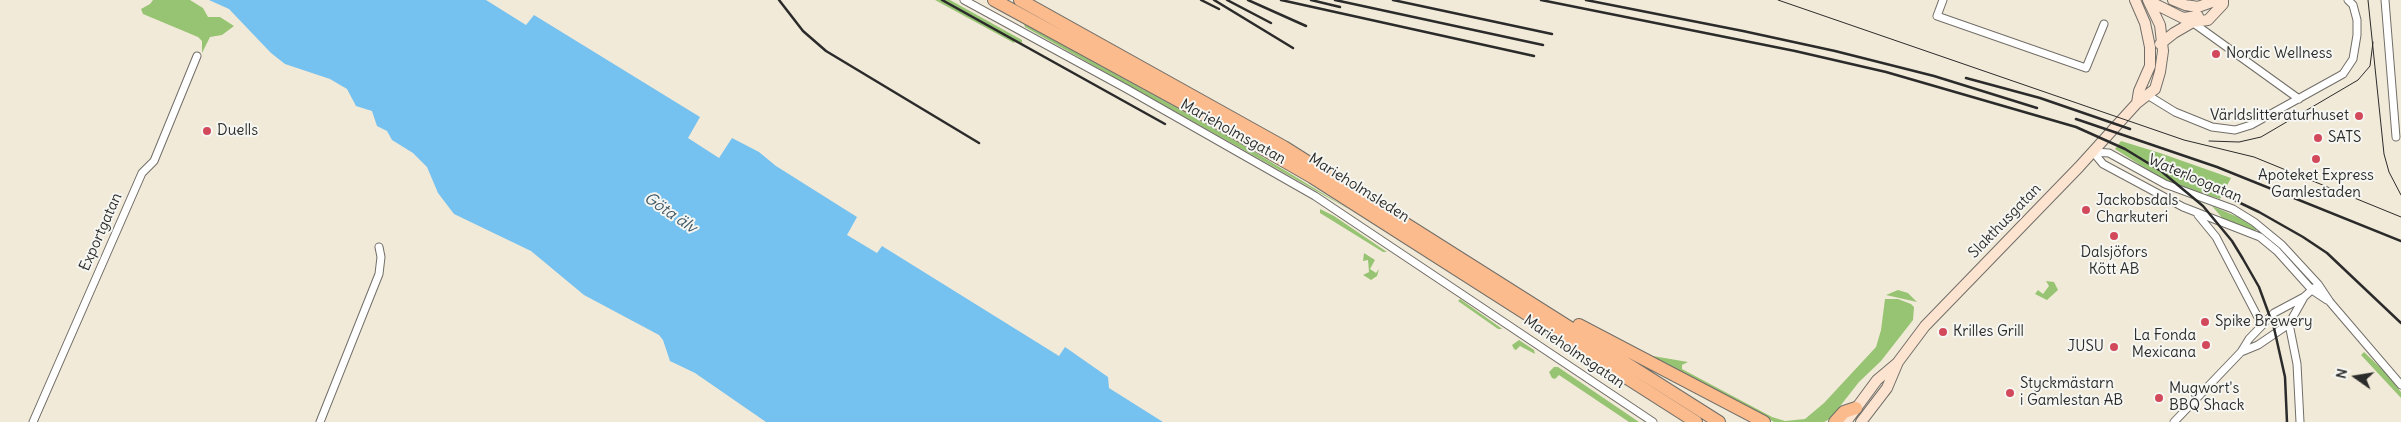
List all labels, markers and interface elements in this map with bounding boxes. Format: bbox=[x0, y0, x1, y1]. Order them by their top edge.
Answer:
place label: Nordic Wellness bbox=[2226, 45, 2332, 63]
marker: Nordic Wellness bbox=[2210, 48, 2222, 60]
street label: Marieholmsgatan bbox=[1177, 96, 1289, 168]
place label: Världslitteraturhuset bbox=[2210, 107, 2349, 125]
marker: Världslitteraturhuset bbox=[2353, 110, 2365, 122]
place label: Duells bbox=[217, 122, 258, 140]
marker: Duells bbox=[201, 125, 213, 137]
place label: SATS bbox=[2328, 129, 2361, 147]
marker: SATS bbox=[2312, 132, 2324, 144]
street label: Marieholmsleden bbox=[1305, 150, 1413, 226]
street label: Waterloogatan bbox=[2145, 151, 2245, 207]
marker: Apoteket Express Gamlestaden bbox=[2310, 153, 2322, 165]
place label: Apoteket Express Gamlestaden bbox=[2258, 167, 2374, 202]
street label: Slakthusgatan bbox=[1965, 180, 2045, 262]
water label: Göta älv bbox=[640, 188, 700, 238]
street label: Exportgatan bbox=[76, 190, 126, 274]
place label: Jackobsdals Charkuteri bbox=[2096, 192, 2178, 227]
marker: Jackobsdals Charkuteri bbox=[2080, 204, 2092, 216]
marker: Dalsjöfors Kött AB bbox=[2108, 230, 2120, 242]
place label: Dalsjöfors Kött AB bbox=[2080, 244, 2148, 279]
street label: Marieholmsgatan bbox=[1520, 312, 1628, 392]
place label: Spike Brewery bbox=[2215, 313, 2313, 331]
marker: Spike Brewery bbox=[2199, 316, 2211, 328]
place label: Krilles Grill bbox=[1953, 323, 2024, 341]
marker: Krilles Grill bbox=[1937, 326, 1949, 338]
place label: La Fonda Mexicana bbox=[2132, 327, 2196, 362]
place label: JUSU bbox=[2067, 338, 2104, 356]
marker: La Fonda Mexicana bbox=[2200, 339, 2212, 351]
marker: JUSU bbox=[2108, 341, 2120, 353]
north arrow bbox=[2331, 352, 2381, 402]
text: N bbox=[2332, 367, 2351, 380]
place label: Styckmästarn i Gamlestan AB bbox=[2020, 375, 2123, 410]
place label: Mugwort's BBQ Shack bbox=[2169, 380, 2244, 415]
marker: Styckmästarn i Gamlestan AB bbox=[2004, 387, 2016, 399]
marker: Mugwort's BBQ Shack bbox=[2153, 392, 2165, 404]

